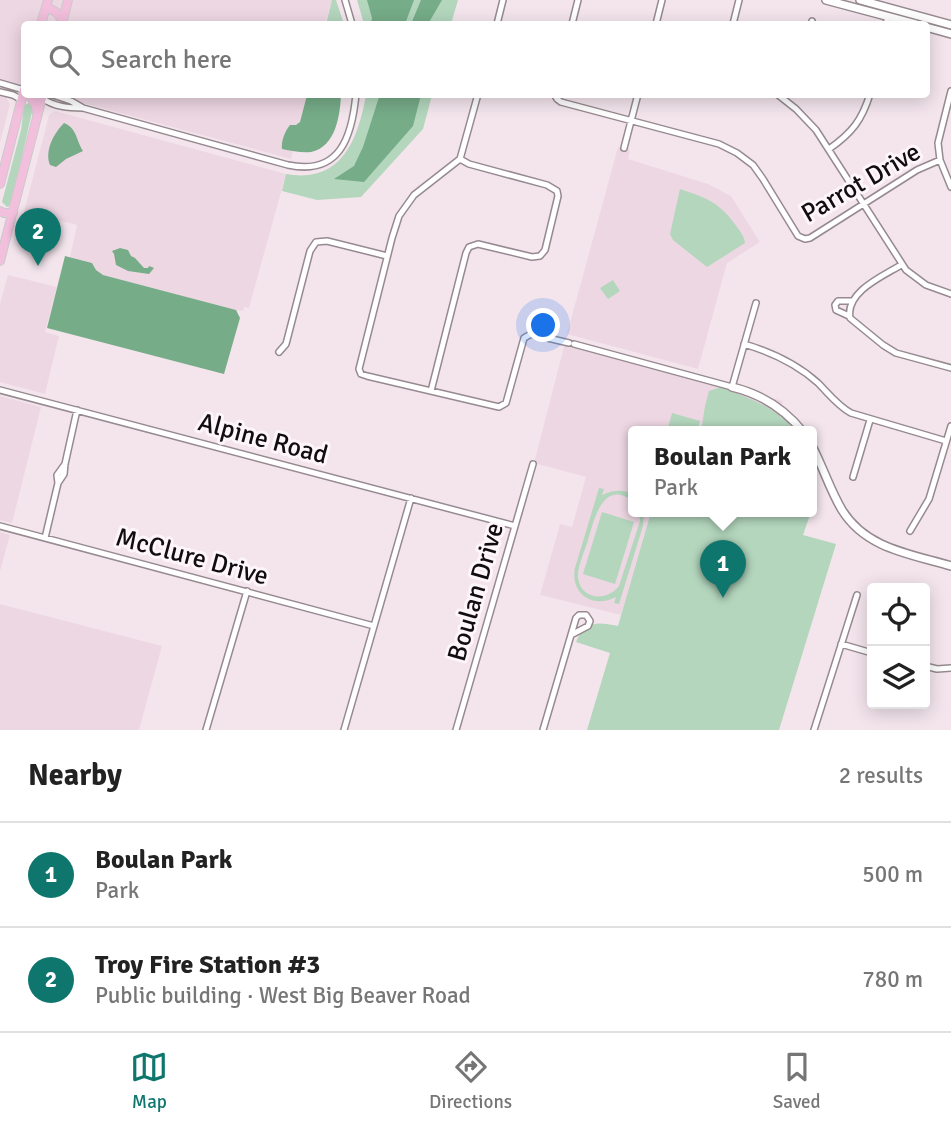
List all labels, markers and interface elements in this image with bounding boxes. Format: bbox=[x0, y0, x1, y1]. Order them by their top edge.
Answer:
search box bbox=[21, 21, 930, 98]
icon: search bbox=[45, 41, 83, 79]
text: Search here bbox=[101, 44, 232, 76]
street label: Parrot Drive bbox=[796, 136, 926, 230]
pin: 2 bbox=[15, 208, 61, 266]
your location bbox=[526, 308, 560, 342]
street label: Alpine Road bbox=[195, 406, 331, 472]
popup bbox=[628, 426, 817, 517]
text: Boulan Park bbox=[654, 441, 791, 473]
text: Park bbox=[654, 473, 698, 502]
street label: Boulan Drive bbox=[441, 519, 511, 665]
street label: McClure Drive bbox=[112, 521, 272, 593]
pin: 1 bbox=[700, 540, 746, 598]
map controls bbox=[867, 583, 930, 709]
button: locate bbox=[867, 583, 930, 646]
button: layers bbox=[867, 646, 930, 709]
text: Nearby bbox=[28, 757, 122, 794]
text: 2 results bbox=[839, 761, 923, 790]
text: Boulan Park bbox=[95, 844, 232, 876]
text: 1 bbox=[45, 860, 57, 889]
text: 500 m bbox=[862, 860, 923, 889]
text: Park bbox=[95, 876, 139, 905]
text: Troy Fire Station #3 bbox=[95, 949, 320, 981]
text: 2 bbox=[45, 965, 57, 994]
text: 780 m bbox=[862, 965, 923, 994]
text: Public building · West Big Beaver Road bbox=[95, 981, 471, 1010]
tab: Map bbox=[130, 1048, 168, 1114]
tab: Directions bbox=[429, 1048, 512, 1114]
tab: Saved bbox=[773, 1048, 821, 1114]

